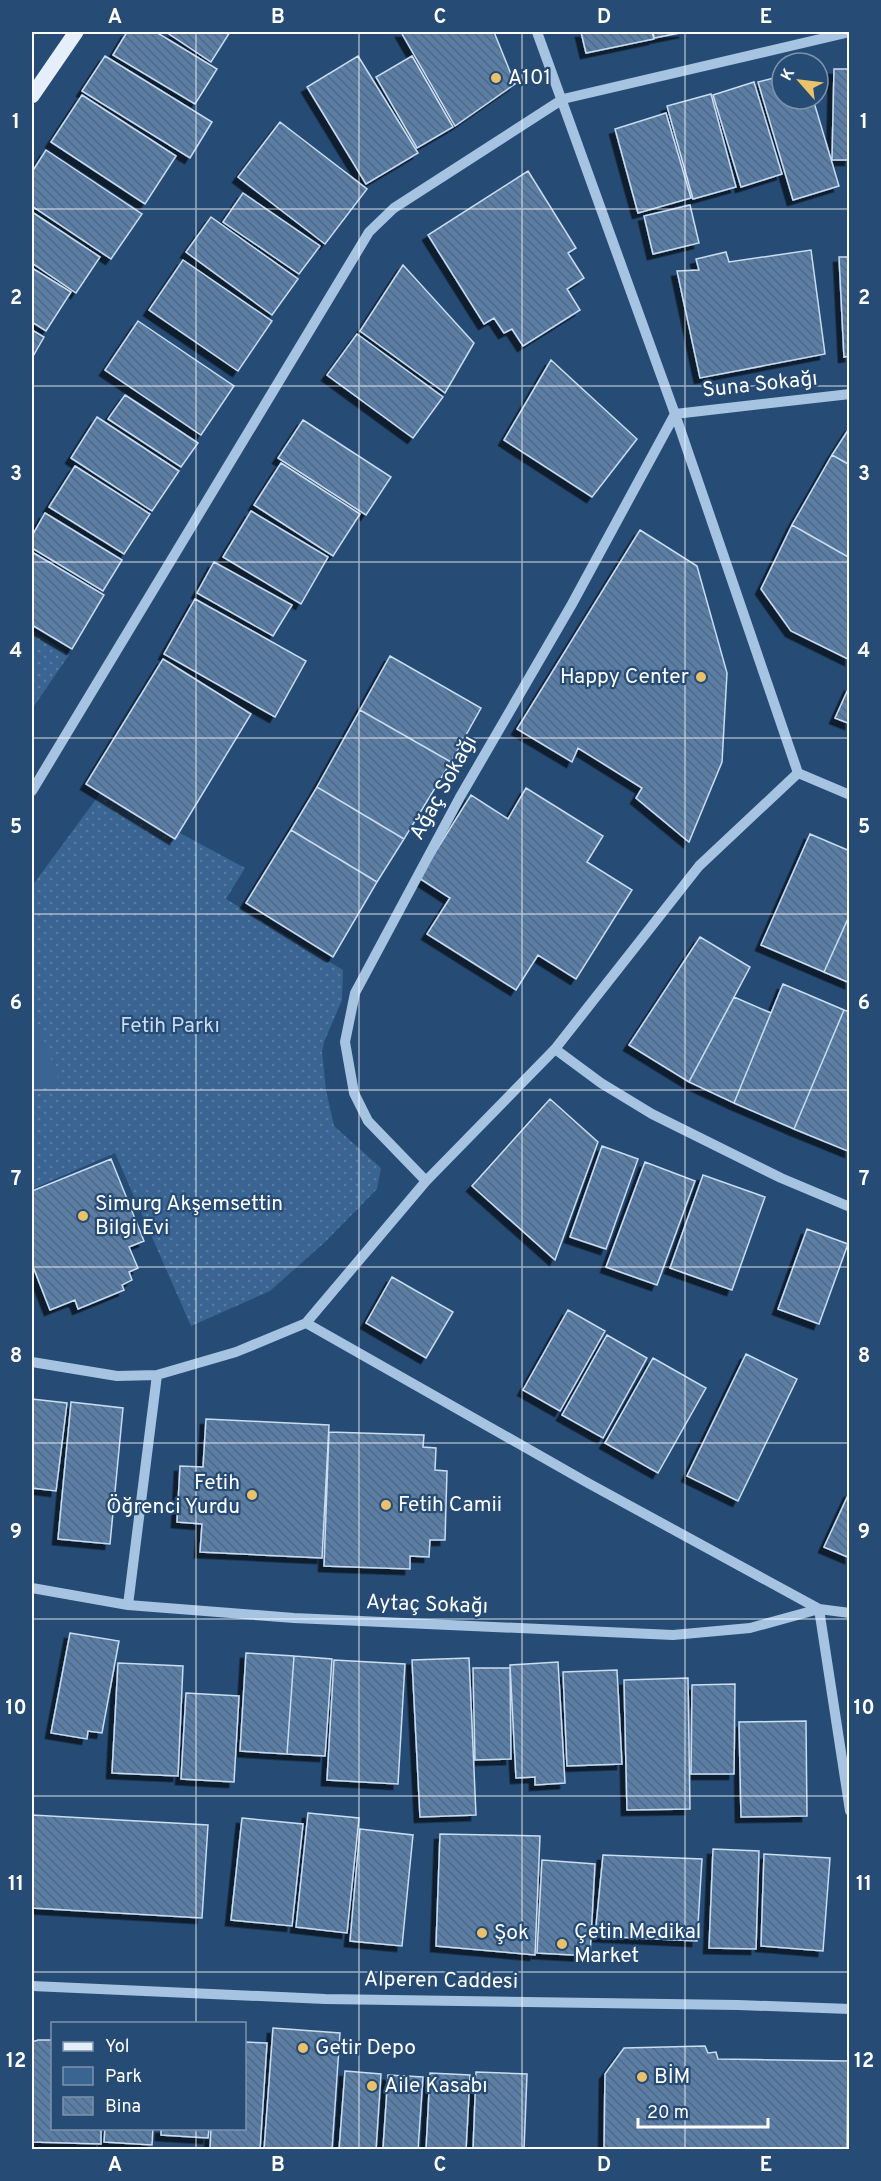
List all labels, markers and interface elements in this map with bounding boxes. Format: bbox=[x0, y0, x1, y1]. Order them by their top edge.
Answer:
text: A bbox=[108, 5, 122, 31]
text: B bbox=[271, 5, 285, 31]
text: C bbox=[434, 5, 446, 31]
text: D bbox=[597, 5, 611, 31]
text: E bbox=[760, 5, 772, 31]
north arrow bbox=[770, 51, 830, 111]
place label: A101 bbox=[508, 65, 551, 92]
text: K bbox=[777, 65, 800, 85]
marker: A101 bbox=[489, 71, 503, 85]
text: 1 bbox=[12, 110, 20, 136]
text: 1 bbox=[860, 110, 868, 136]
text: 2 bbox=[10, 286, 22, 312]
text: 2 bbox=[858, 286, 870, 312]
street label: Suna Sokağı bbox=[701, 366, 819, 404]
text: 3 bbox=[10, 462, 22, 488]
text: 3 bbox=[858, 462, 870, 488]
text: 4 bbox=[10, 639, 22, 665]
text: 4 bbox=[858, 639, 870, 665]
place label: Happy Center bbox=[560, 664, 689, 691]
marker: Happy Center bbox=[694, 670, 708, 684]
street label: Ağaç Sokağı bbox=[404, 731, 484, 845]
text: 5 bbox=[10, 815, 22, 841]
text: 5 bbox=[858, 815, 870, 841]
text: 6 bbox=[10, 991, 22, 1017]
text: 6 bbox=[858, 991, 870, 1017]
park label: Fetih Parkı bbox=[120, 1013, 220, 1040]
text: 7 bbox=[11, 1167, 21, 1193]
text: 7 bbox=[859, 1167, 869, 1193]
place label: Simurg Akşemsettin Bilgi Evi bbox=[95, 1191, 283, 1242]
marker: Simurg Akşemsettin Bilgi Evi bbox=[76, 1209, 90, 1223]
text: 8 bbox=[10, 1344, 22, 1370]
text: 8 bbox=[858, 1344, 870, 1370]
place label: Fetih Öğrenci Yurdu bbox=[106, 1470, 240, 1521]
marker: Fetih Öğrenci Yurdu bbox=[245, 1488, 259, 1502]
place label: Fetih Camii bbox=[398, 1492, 502, 1519]
marker: Fetih Camii bbox=[379, 1498, 393, 1512]
text: 9 bbox=[10, 1520, 22, 1546]
text: 9 bbox=[858, 1520, 870, 1546]
street label: Aytaç Sokağı bbox=[365, 1589, 489, 1621]
text: 10 bbox=[5, 1696, 27, 1722]
text: 10 bbox=[853, 1696, 875, 1722]
text: 11 bbox=[8, 1872, 24, 1898]
text: 11 bbox=[856, 1872, 872, 1898]
place label: Çetin Medikal Market bbox=[574, 1919, 701, 1970]
place label: Şok bbox=[494, 1920, 529, 1947]
marker: Şok bbox=[475, 1926, 489, 1940]
marker: Çetin Medikal Market bbox=[555, 1937, 569, 1951]
street label: Alperen Caddesi bbox=[364, 1966, 518, 1996]
legend bbox=[51, 2022, 246, 2130]
place label: Getir Depo bbox=[315, 2035, 416, 2062]
text: Yol bbox=[105, 2036, 130, 2059]
marker: Getir Depo bbox=[296, 2041, 310, 2055]
text: 12 bbox=[6, 2049, 26, 2075]
text: 12 bbox=[854, 2049, 874, 2075]
place label: BİM bbox=[654, 2064, 690, 2091]
text: Park bbox=[105, 2066, 142, 2089]
marker: BİM bbox=[635, 2070, 649, 2084]
place label: Aile Kasabı bbox=[384, 2073, 488, 2100]
marker: Aile Kasabı bbox=[365, 2079, 379, 2093]
scale bar bbox=[638, 2091, 768, 2129]
text: Bina bbox=[105, 2096, 141, 2119]
text: 20 m bbox=[647, 2102, 689, 2125]
text: A bbox=[108, 2153, 122, 2179]
text: B bbox=[271, 2153, 285, 2179]
text: C bbox=[434, 2153, 446, 2179]
text: D bbox=[597, 2153, 611, 2179]
text: E bbox=[760, 2153, 772, 2179]

